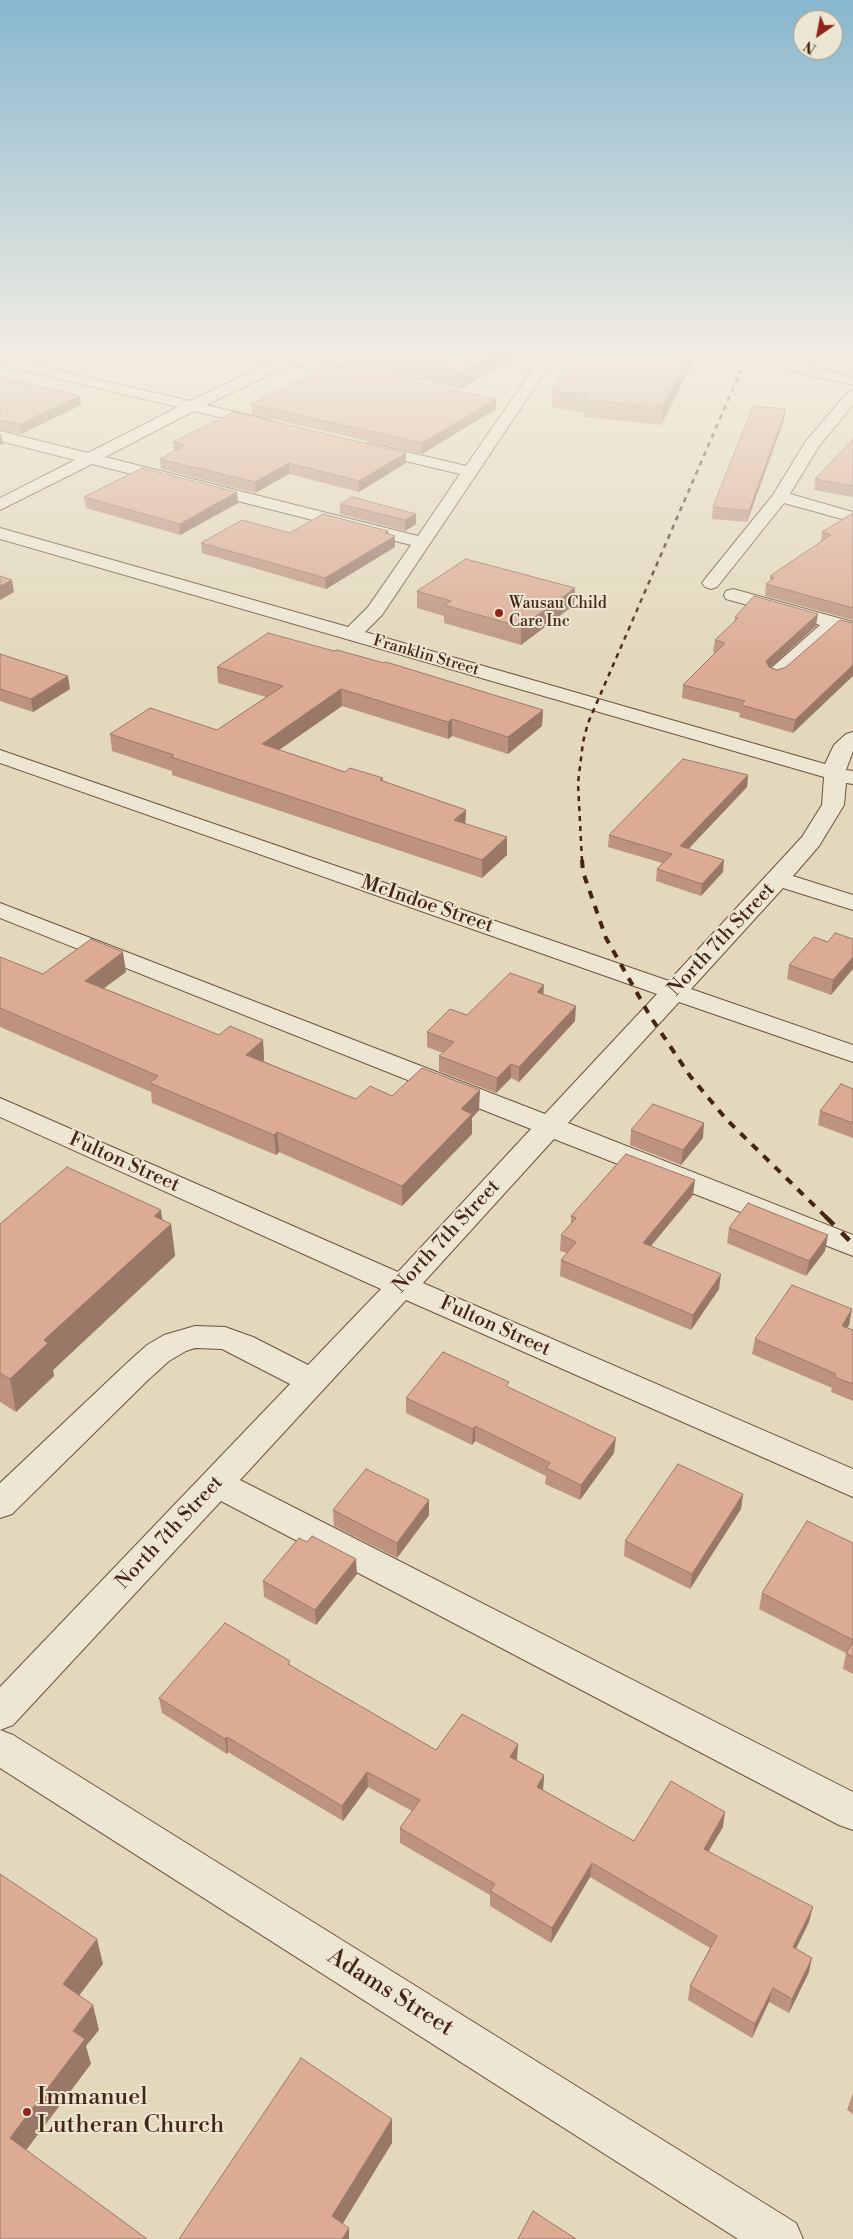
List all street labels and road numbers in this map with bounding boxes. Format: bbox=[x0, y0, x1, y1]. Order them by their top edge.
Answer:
street label: Franklin Street bbox=[371, 632, 481, 680]
street label: McIndoe Street bbox=[358, 871, 496, 939]
street label: North 7th Street bbox=[663, 878, 781, 1002]
street label: Fulton Street bbox=[65, 1128, 183, 1198]
street label: North 7th Street bbox=[388, 1175, 506, 1299]
street label: Fulton Street bbox=[436, 1292, 554, 1362]
street label: North 7th Street bbox=[111, 1471, 229, 1595]
street label: Adams Street bbox=[322, 1943, 458, 2043]

